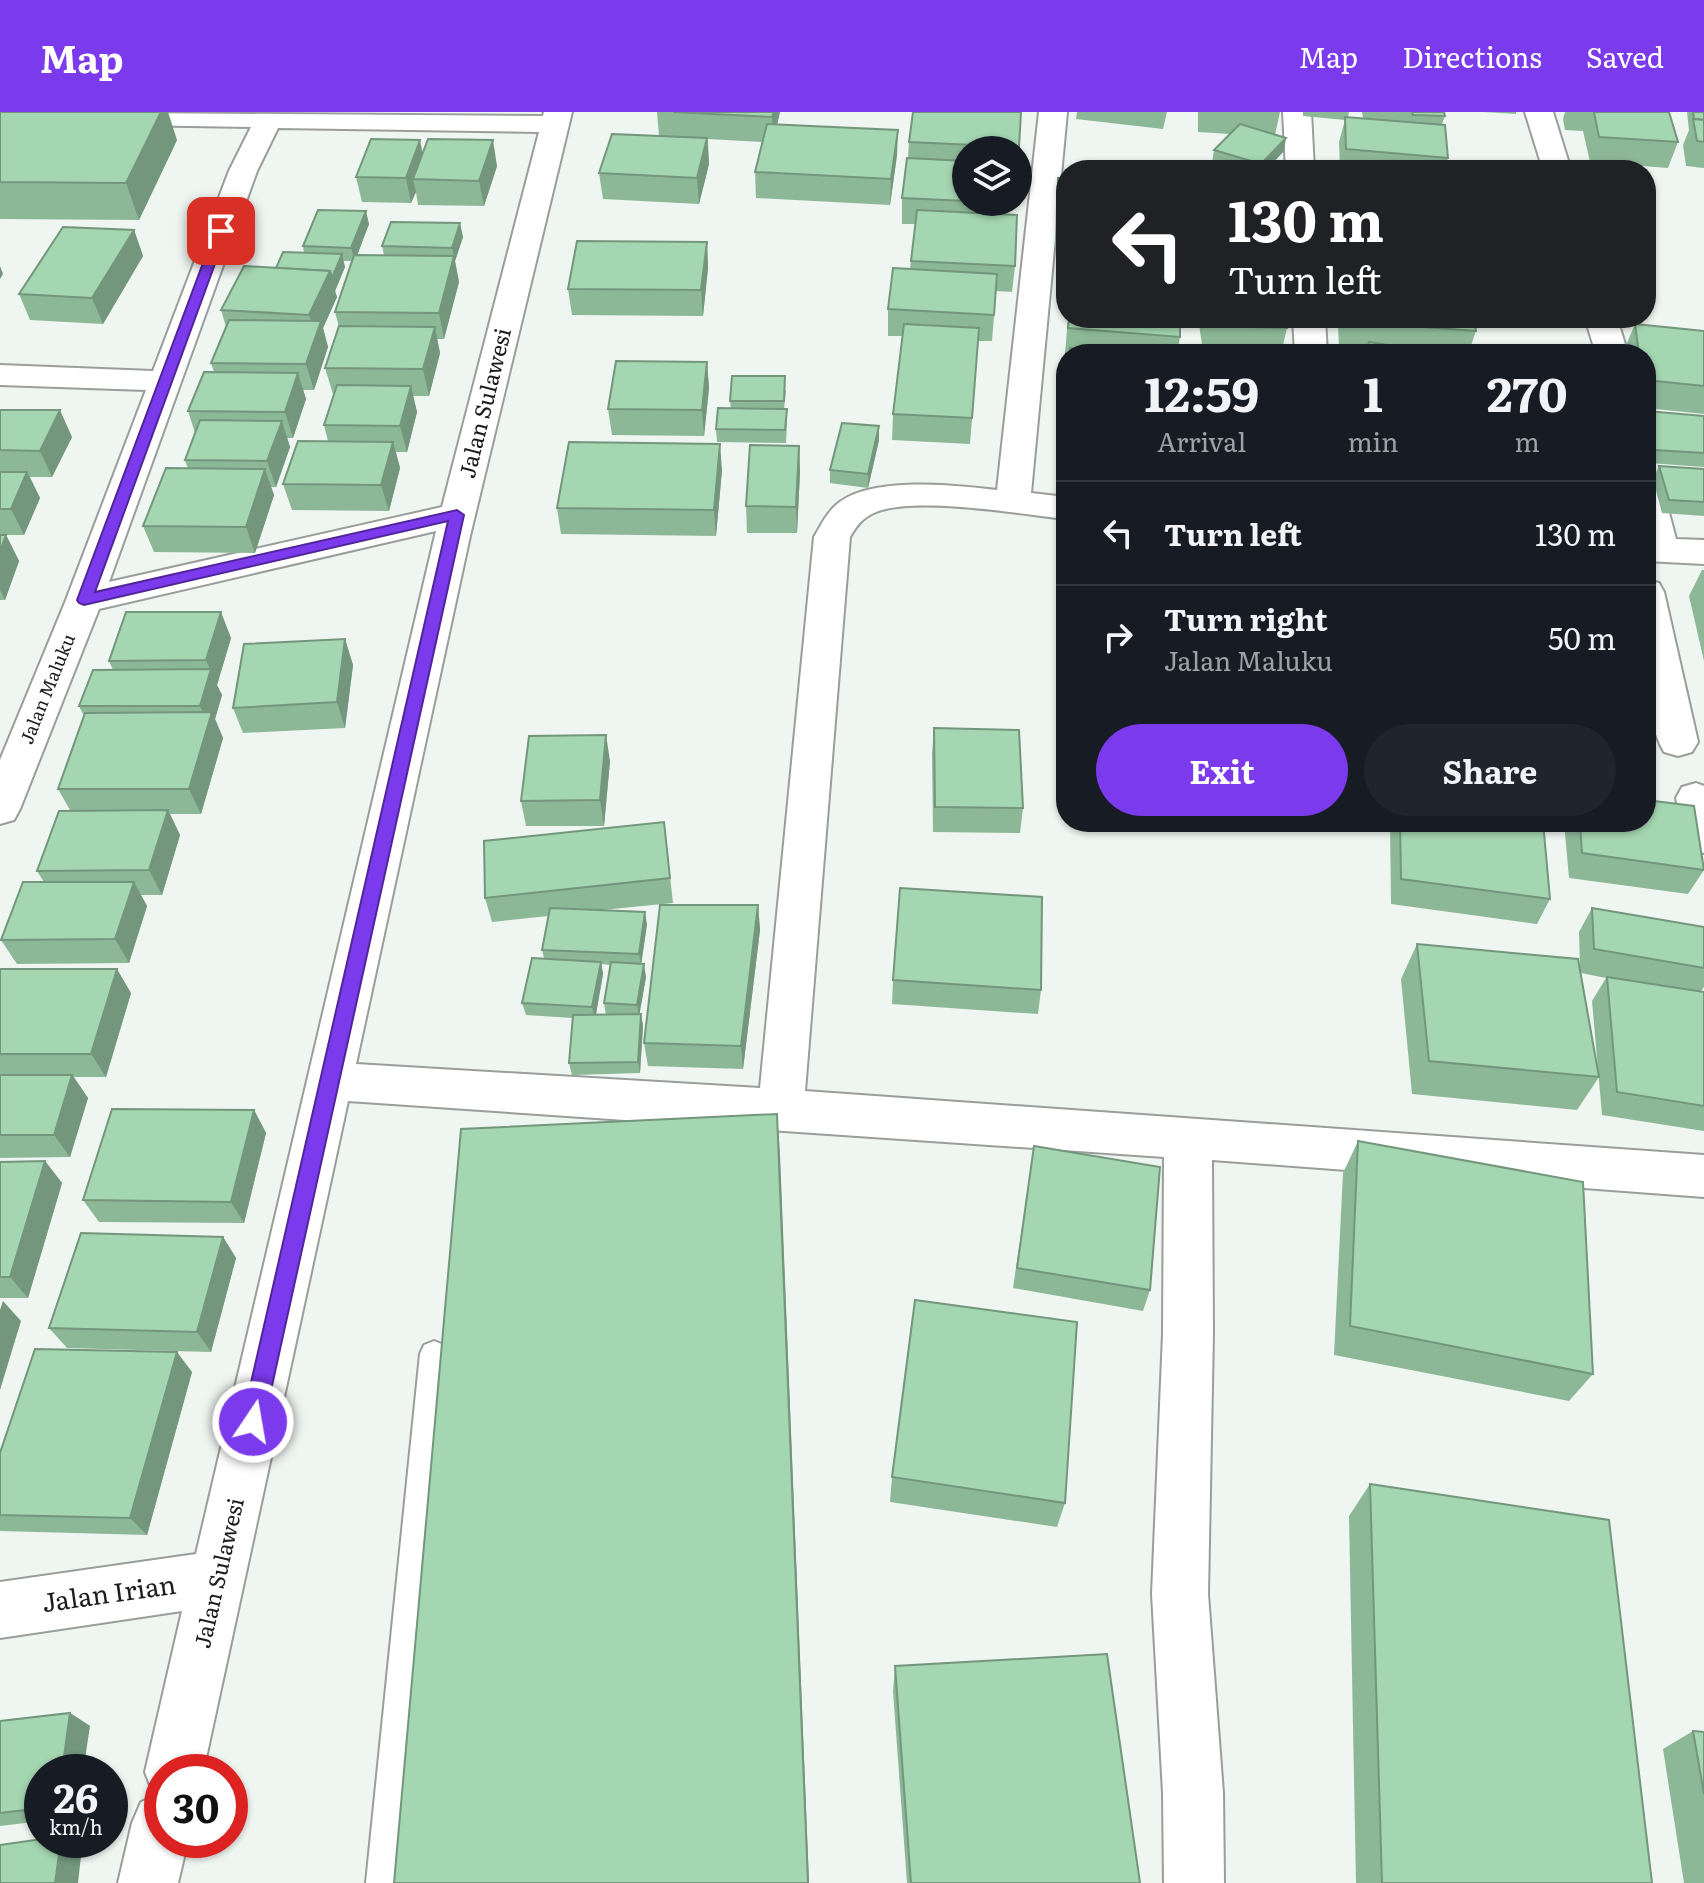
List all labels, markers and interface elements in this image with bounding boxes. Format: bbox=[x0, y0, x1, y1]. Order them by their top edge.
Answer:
text: Map bbox=[40, 28, 124, 85]
text: Map bbox=[1299, 35, 1358, 77]
text: Directions bbox=[1402, 35, 1542, 77]
text: Saved bbox=[1586, 35, 1664, 77]
map controls bbox=[952, 136, 1032, 216]
button: layers bbox=[952, 136, 1032, 216]
text: 130 m bbox=[1228, 176, 1384, 259]
icon: left bbox=[1096, 192, 1200, 296]
pin bbox=[187, 197, 255, 265]
icon: arrive bbox=[199, 209, 243, 253]
text: Turn left bbox=[1228, 252, 1382, 305]
street label: Jalan Sulawesi bbox=[449, 324, 518, 481]
text: 12:59 bbox=[1144, 356, 1259, 427]
text: 1 bbox=[1363, 356, 1383, 427]
text: 270 bbox=[1487, 356, 1568, 427]
text: Arrival bbox=[1157, 421, 1246, 460]
text: min bbox=[1347, 421, 1398, 460]
text: m bbox=[1515, 421, 1540, 460]
icon: left bbox=[1096, 511, 1140, 555]
text: Turn left bbox=[1164, 511, 1302, 555]
text: 130 m bbox=[1535, 511, 1616, 555]
text: Turn right bbox=[1164, 596, 1328, 640]
icon: right bbox=[1096, 615, 1140, 659]
text: 50 m bbox=[1548, 615, 1616, 659]
street label: Jalan Maluku bbox=[12, 629, 81, 748]
text: Jalan Maluku bbox=[1164, 640, 1333, 679]
button: Exit bbox=[1096, 724, 1348, 816]
button: Share bbox=[1364, 724, 1616, 816]
position arrow bbox=[211, 1380, 295, 1464]
street label: Jalan Sulawesi bbox=[184, 1494, 251, 1651]
street label: Jalan Irian bbox=[39, 1563, 178, 1620]
speed limit sign: 30 bbox=[144, 1754, 248, 1858]
text: 26 bbox=[54, 1766, 98, 1825]
text: km/h bbox=[49, 1811, 103, 1841]

